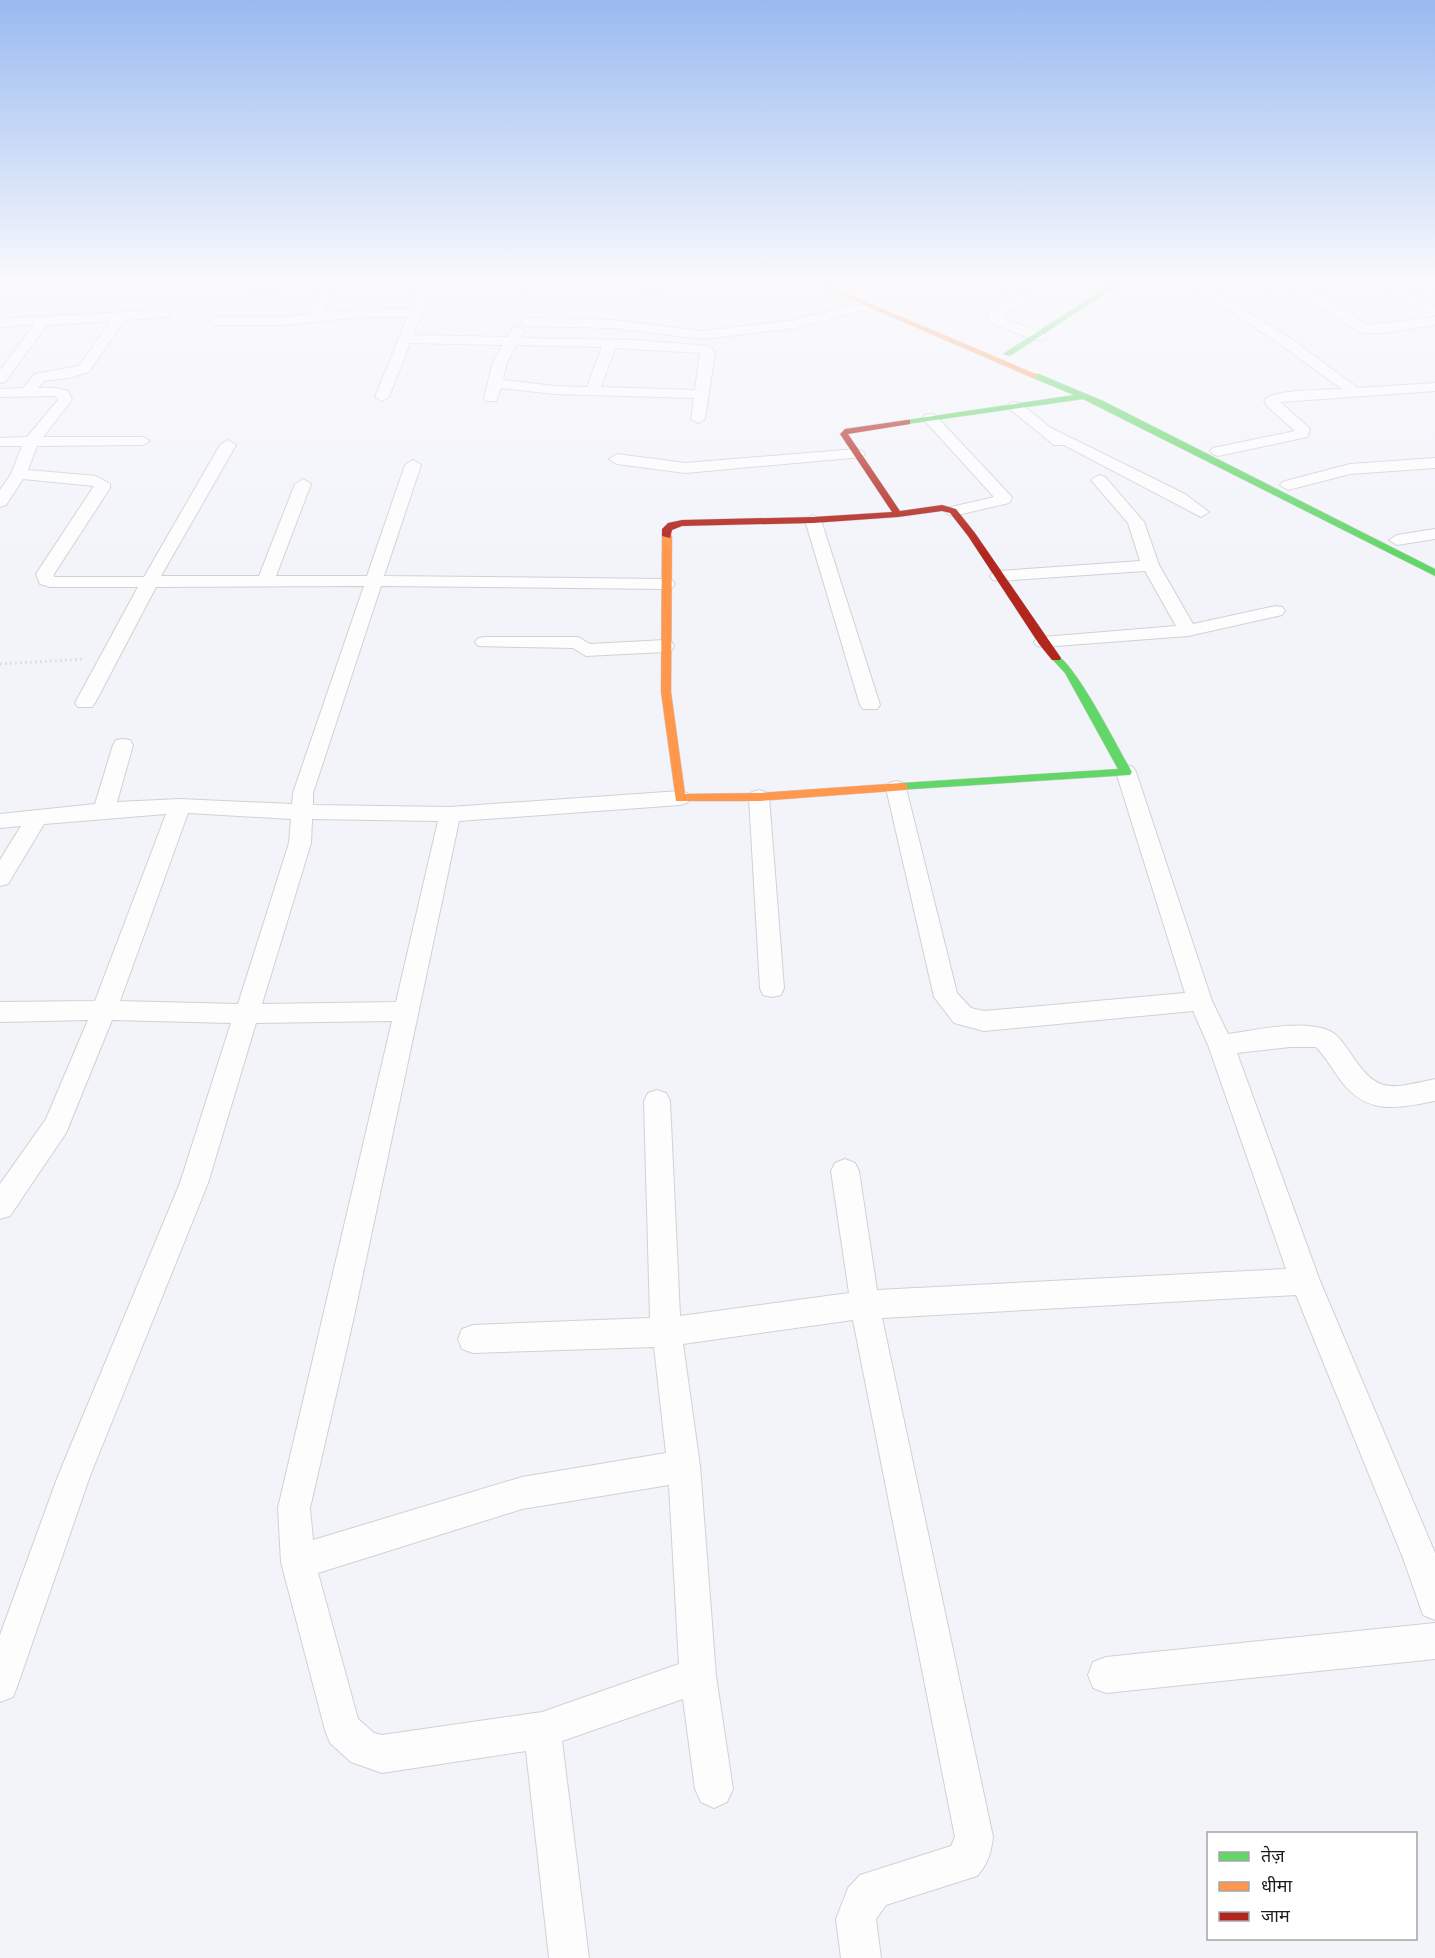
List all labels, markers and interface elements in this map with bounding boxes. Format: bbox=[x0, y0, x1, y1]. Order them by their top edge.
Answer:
legend bbox=[1207, 1832, 1417, 1940]
text: तेज़ bbox=[1261, 1845, 1285, 1867]
text: धीमा bbox=[1261, 1875, 1292, 1897]
text: जाम bbox=[1261, 1905, 1291, 1927]

